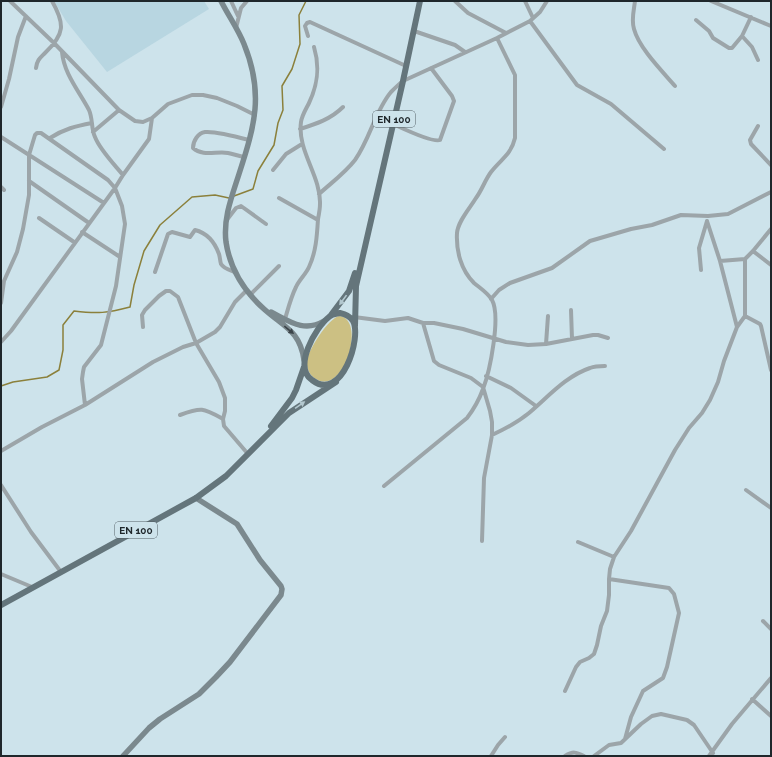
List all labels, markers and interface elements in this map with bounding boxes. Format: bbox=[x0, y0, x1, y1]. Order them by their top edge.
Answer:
road number: EN 100 bbox=[373, 111, 415, 127]
one-way arrow bbox=[339, 294, 347, 305]
one-way arrow bbox=[284, 326, 295, 335]
one-way arrow bbox=[295, 401, 305, 409]
road number: EN 100 bbox=[115, 522, 157, 538]

